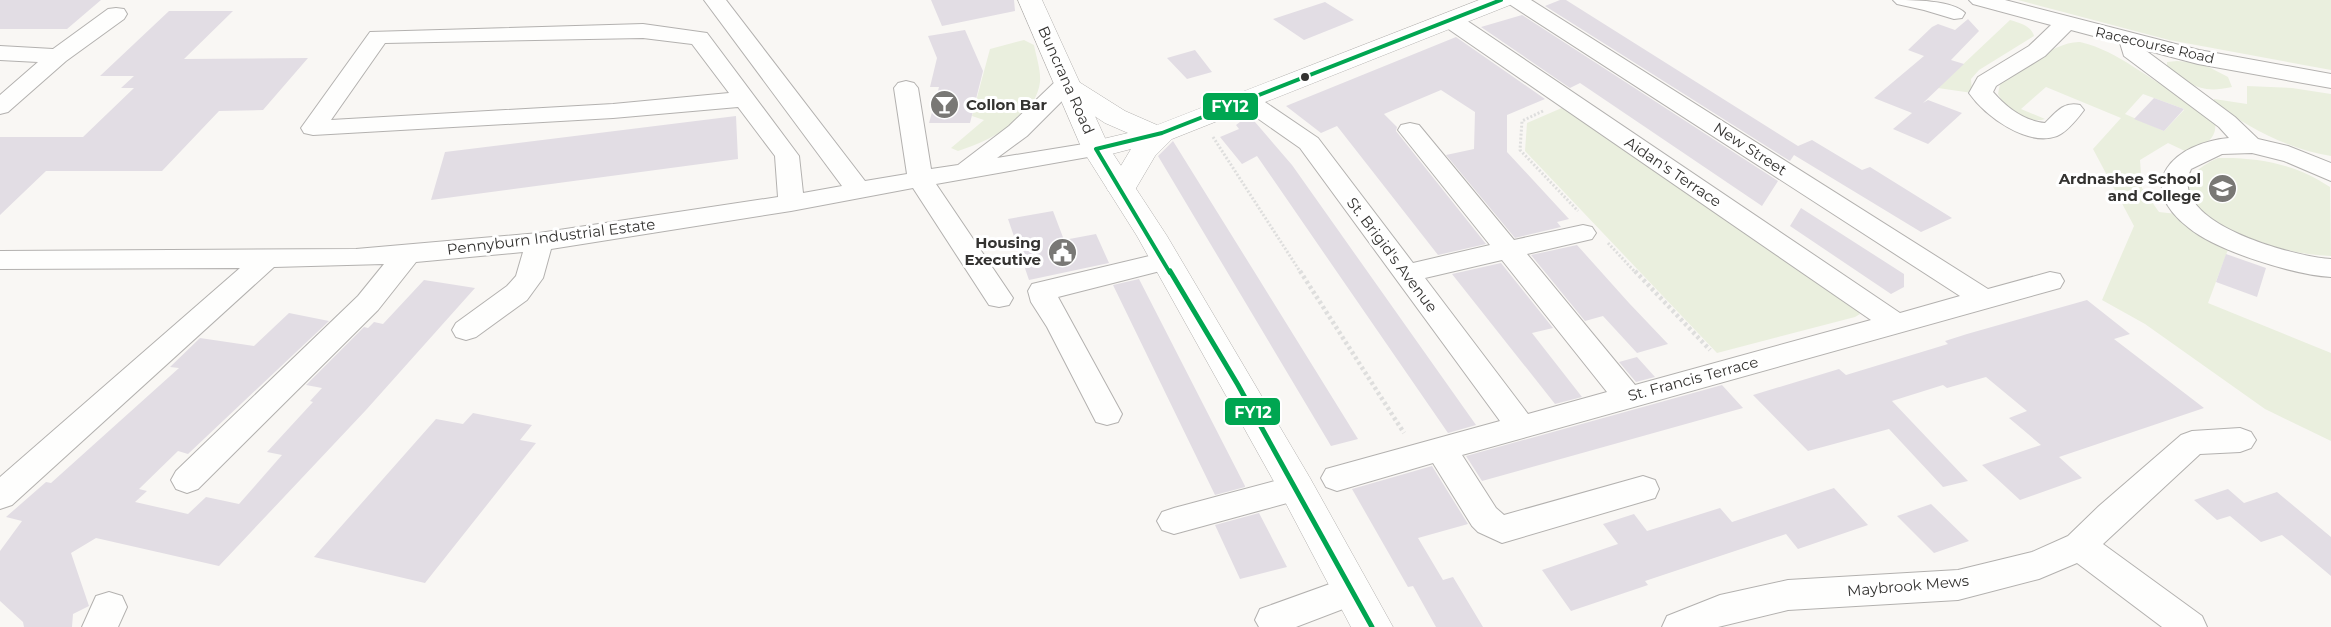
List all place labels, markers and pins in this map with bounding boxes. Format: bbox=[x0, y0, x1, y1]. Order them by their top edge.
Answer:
unlabelled marker bbox=[1299, 71, 1311, 83]
bar icon: Collon Bar bbox=[929, 89, 961, 121]
place label: Collon Bar bbox=[966, 95, 1048, 114]
place label: Ardnashee School and College bbox=[2058, 169, 2201, 205]
school or university icon: Ardnashee School and College bbox=[2206, 172, 2238, 204]
place label: Housing Executive bbox=[964, 233, 1041, 269]
public building icon: Housing Executive bbox=[1046, 236, 1078, 268]

